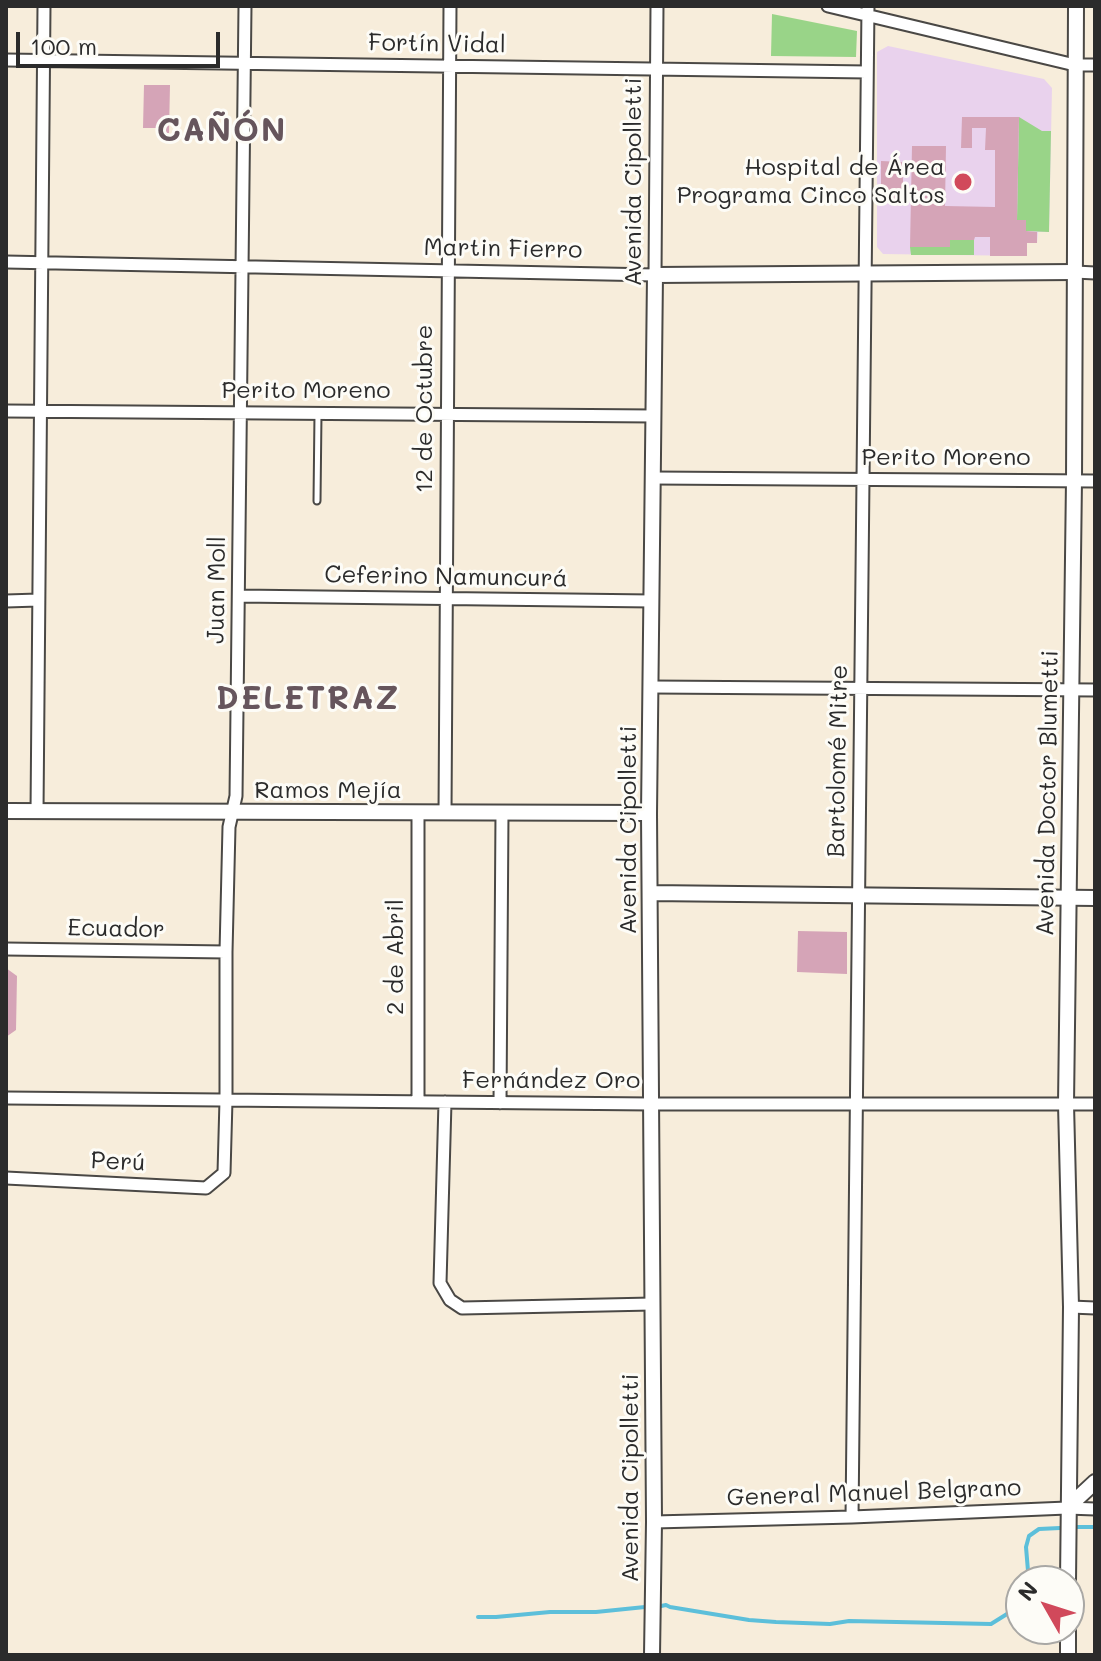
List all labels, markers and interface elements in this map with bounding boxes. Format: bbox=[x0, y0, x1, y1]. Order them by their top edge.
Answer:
scale bar bbox=[20, 16, 224, 66]
street label: Fortín Vidal bbox=[368, 28, 506, 60]
text: 100 m bbox=[30, 30, 97, 61]
street label: Avenida Cipolletti bbox=[620, 77, 648, 287]
district label: CAÑÓN bbox=[157, 112, 287, 150]
place label: Hospital de Área Programa Cinco Saltos bbox=[677, 154, 945, 210]
marker: Hospital de Área Programa Cinco Saltos bbox=[952, 171, 974, 193]
street label: Martin Fierro bbox=[423, 233, 583, 265]
street label: 12 de Octubre bbox=[411, 325, 439, 493]
street label: Perito Moreno bbox=[221, 377, 391, 405]
street label: Perito Moreno bbox=[861, 444, 1031, 472]
street label: Juan Moll bbox=[202, 536, 232, 644]
street label: Ceferino Namuncurá bbox=[324, 560, 568, 594]
street label: Avenida Doctor Blumetti bbox=[1031, 650, 1065, 936]
street label: Bartolomé Mitre bbox=[822, 664, 854, 858]
district label: DELETRAZ bbox=[216, 680, 400, 718]
street label: Avenida Cipolletti bbox=[615, 725, 643, 935]
street label: Ramos Mejía bbox=[254, 777, 402, 805]
street label: 2 de Abril bbox=[382, 899, 410, 1015]
street label: Ecuador bbox=[67, 914, 165, 944]
street label: Fernández Oro bbox=[462, 1067, 640, 1095]
street label: Perú bbox=[90, 1146, 146, 1178]
street label: Avenida Cipolletti bbox=[617, 1373, 645, 1583]
street label: General Manuel Belgrano bbox=[726, 1473, 1022, 1513]
north arrow bbox=[1005, 1565, 1085, 1645]
text: N bbox=[1011, 1575, 1044, 1606]

